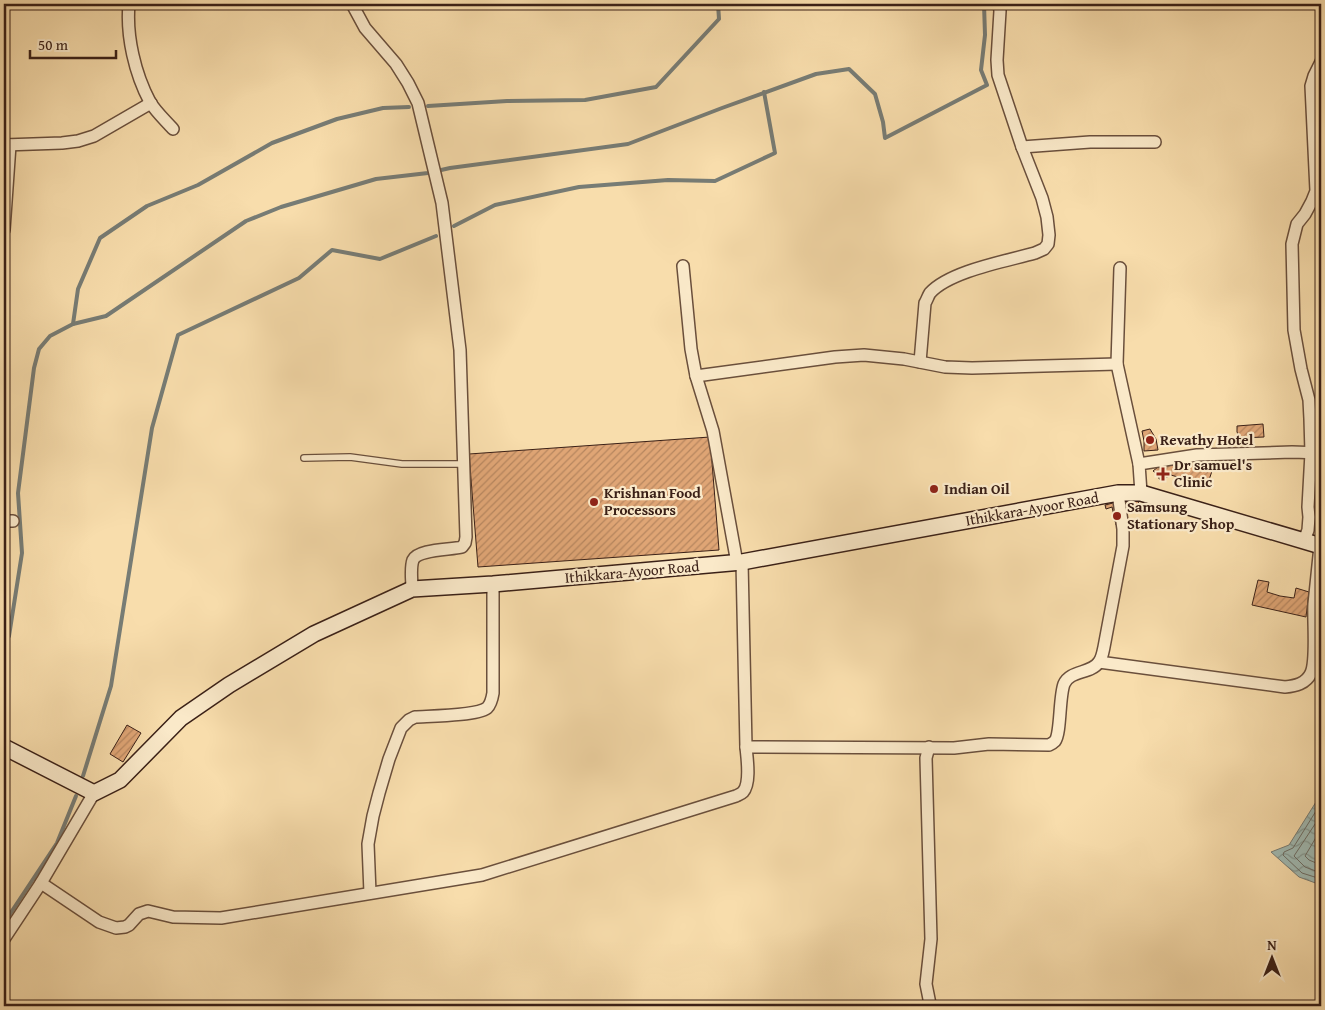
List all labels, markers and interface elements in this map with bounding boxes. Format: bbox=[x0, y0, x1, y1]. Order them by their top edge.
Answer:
scale bar bbox=[30, 28, 116, 60]
text: 50 m bbox=[38, 34, 69, 55]
place label: Revathy Hotel bbox=[1160, 429, 1254, 450]
marker: Revathy Hotel bbox=[1144, 434, 1156, 446]
place label: Dr samuel's Clinic bbox=[1174, 454, 1252, 492]
marker: Dr samuel's Clinic bbox=[1156, 467, 1170, 481]
place label: Indian Oil bbox=[944, 478, 1010, 499]
place label: Krishnan Food Processors bbox=[604, 482, 701, 520]
marker: Indian Oil bbox=[928, 483, 940, 495]
street label: Ithikkara-Ayoor Road bbox=[964, 486, 1100, 531]
marker: Krishnan Food Processors bbox=[588, 496, 600, 508]
place label: Samsung Stationary Shop bbox=[1127, 496, 1235, 534]
marker: Samsung Stationary Shop bbox=[1111, 510, 1123, 522]
street label: Ithikkara-Ayoor Road bbox=[564, 555, 700, 588]
north arrow bbox=[1248, 932, 1298, 982]
text: N bbox=[1267, 935, 1277, 955]

